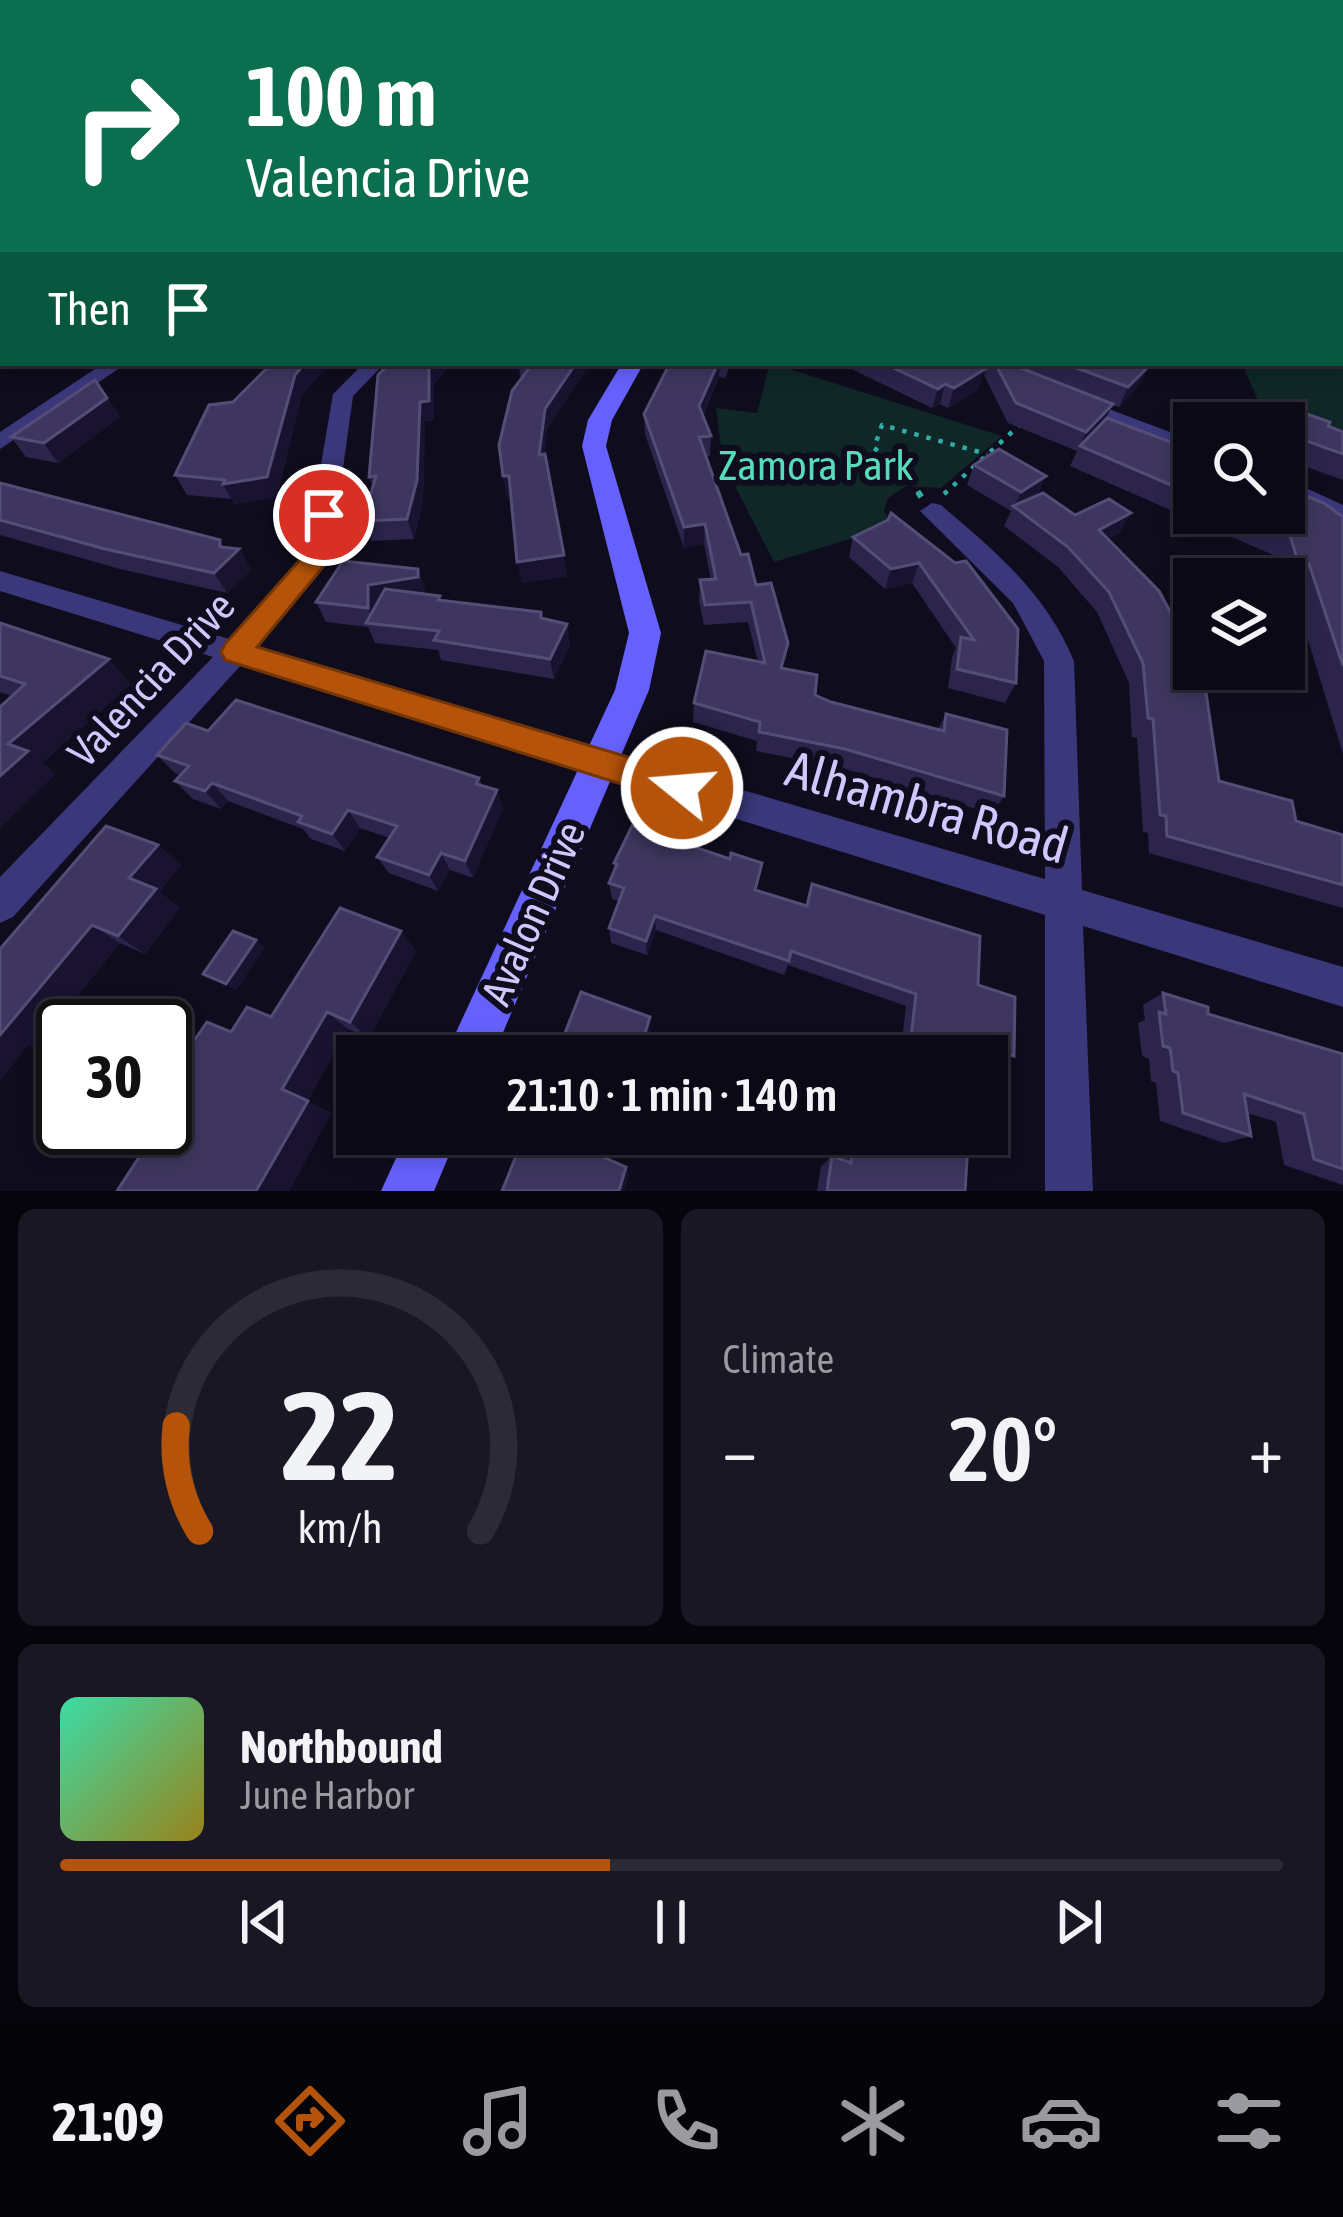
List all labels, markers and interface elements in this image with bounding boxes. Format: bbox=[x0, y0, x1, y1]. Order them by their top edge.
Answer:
icon: right bbox=[48, 48, 204, 204]
text: 100 m bbox=[246, 48, 436, 144]
text: Valencia Drive bbox=[246, 147, 530, 208]
icon: arrive bbox=[155, 276, 221, 342]
text: Then bbox=[48, 283, 131, 335]
map controls bbox=[1173, 402, 1305, 690]
button: search bbox=[1173, 402, 1305, 534]
park label: Zamora Park bbox=[718, 441, 914, 489]
pin bbox=[273, 464, 375, 566]
icon: arrive bbox=[291, 482, 357, 548]
button: layers bbox=[1173, 558, 1305, 690]
street label: Valencia Drive bbox=[58, 582, 244, 776]
position arrow bbox=[619, 725, 745, 851]
street label: Alhambra Road bbox=[780, 738, 1075, 875]
street label: Avalon Drive bbox=[471, 814, 595, 1012]
speed limit sign: 30 bbox=[36, 999, 192, 1155]
text: 21:10 · 1 min · 140 m bbox=[507, 1069, 837, 1121]
text: Climate bbox=[723, 1337, 834, 1381]
text: 22 bbox=[282, 1363, 399, 1506]
text: 20° bbox=[948, 1397, 1057, 1500]
text: − bbox=[723, 1411, 757, 1487]
text: + bbox=[1249, 1411, 1283, 1487]
text: km/h bbox=[298, 1502, 383, 1551]
text: Northbound bbox=[240, 1721, 443, 1773]
text: June Harbor bbox=[240, 1773, 414, 1817]
icon: previous bbox=[231, 1889, 297, 1955]
icon: pause bbox=[638, 1889, 704, 1955]
icon: next bbox=[1046, 1889, 1112, 1955]
icon: directions bbox=[268, 2079, 352, 2163]
icon: music bbox=[456, 2079, 540, 2163]
icon: phone bbox=[644, 2079, 728, 2163]
icon: climate bbox=[831, 2079, 915, 2163]
icon: car bbox=[1019, 2079, 1103, 2163]
icon: filters bbox=[1207, 2079, 1291, 2163]
text: 21:09 bbox=[52, 2091, 164, 2152]

